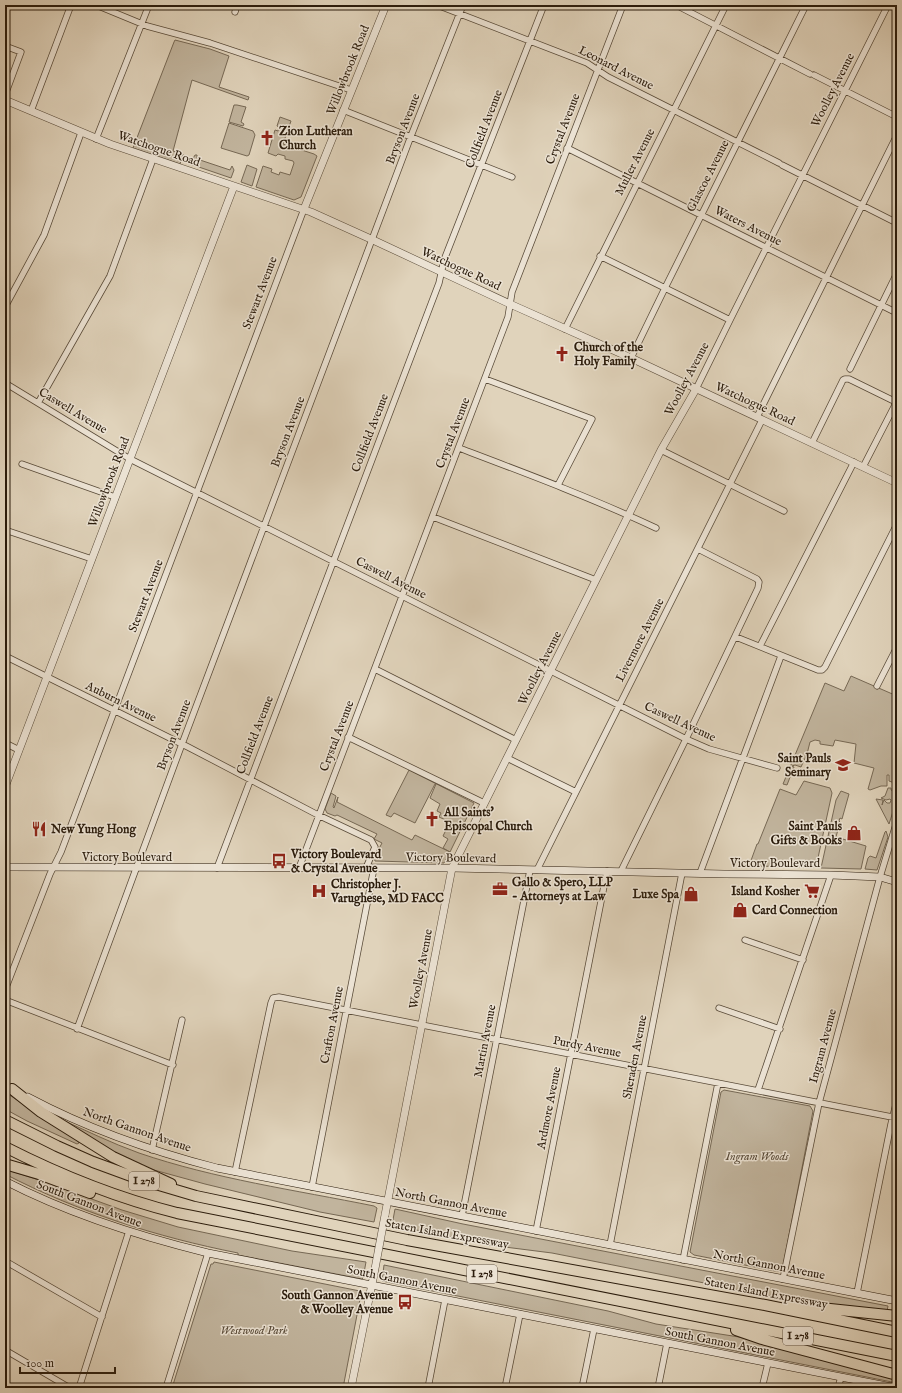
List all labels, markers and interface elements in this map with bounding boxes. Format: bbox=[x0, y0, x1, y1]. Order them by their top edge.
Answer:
street label: Willowbrook Road bbox=[323, 22, 373, 117]
street label: Leonard Avenue bbox=[576, 43, 656, 94]
street label: Woolley Avenue bbox=[808, 50, 858, 129]
street label: Collfield Avenue bbox=[462, 87, 506, 170]
street label: Bryson Avenue bbox=[383, 91, 424, 167]
street label: Crystal Avenue bbox=[543, 91, 584, 167]
place label: Zion Lutheran Church bbox=[279, 124, 353, 153]
street label: Muller Avenue bbox=[612, 126, 658, 198]
street label: Watchogue Road bbox=[116, 128, 203, 170]
church icon: Zion Lutheran Church bbox=[258, 129, 276, 147]
street label: Glascoe Avenue bbox=[683, 137, 733, 214]
street label: Waters Avenue bbox=[712, 203, 785, 250]
street label: Watchogue Road bbox=[419, 244, 504, 294]
street label: Stewart Avenue bbox=[239, 254, 281, 331]
street label: Woolley Avenue bbox=[661, 339, 713, 418]
place label: Church of the Holy Family bbox=[574, 340, 644, 370]
church icon: Church of the Holy Family bbox=[553, 345, 571, 363]
street label: Watchogue Road bbox=[713, 379, 798, 429]
street label: Caswell Avenue bbox=[36, 385, 110, 438]
street label: Collfield Avenue bbox=[348, 391, 392, 474]
street label: Bryson Avenue bbox=[268, 394, 309, 470]
street label: Crystal Avenue bbox=[433, 395, 474, 471]
street label: Willowbrook Road bbox=[85, 434, 133, 529]
street label: Caswell Avenue bbox=[353, 554, 429, 602]
street label: Stewart Avenue bbox=[125, 557, 167, 634]
street label: Livermore Avenue bbox=[612, 595, 668, 684]
street label: Woolley Avenue bbox=[515, 628, 565, 707]
street label: Auburn Avenue bbox=[82, 678, 159, 726]
street label: Collfield Avenue bbox=[233, 693, 277, 776]
street label: Bryson Avenue bbox=[154, 697, 195, 773]
street label: Crystal Avenue bbox=[317, 698, 358, 774]
street label: Caswell Avenue bbox=[642, 699, 719, 745]
place label: Saint Pauls Seminary bbox=[778, 751, 832, 781]
school or university icon: Saint Pauls Seminary bbox=[834, 756, 852, 774]
place label: All Saints' Episcopal Church bbox=[443, 805, 533, 835]
church icon: All Saints' Episcopal Church bbox=[423, 810, 441, 828]
place label: Saint Pauls Gifts & Books bbox=[771, 819, 843, 848]
restaurant icon: New Yung Hong bbox=[30, 820, 48, 838]
place label: New Yung Hong bbox=[50, 822, 136, 838]
shop icon: Saint Pauls Gifts & Books bbox=[845, 824, 863, 842]
place label: Victory Boulevard & Crystal Avenue bbox=[290, 847, 382, 877]
street label: Victory Boulevard bbox=[81, 850, 173, 865]
street label: Victory Boulevard bbox=[405, 850, 497, 866]
bus stop icon: Victory Boulevard & Crystal Avenue bbox=[270, 852, 288, 870]
street label: Victory Boulevard bbox=[729, 856, 821, 871]
place label: Gallo & Spero, LLP - Attorneys at Law bbox=[512, 875, 613, 905]
place label: Christopher J. Varughese, MD FACC bbox=[330, 877, 444, 907]
office icon: Gallo & Spero, LLP - Attorneys at Law bbox=[491, 880, 509, 898]
hospital icon: Christopher J. Varughese, MD FACC bbox=[310, 882, 328, 900]
supermarket icon: Island Kosher bbox=[803, 882, 821, 900]
place label: Island Kosher bbox=[731, 884, 801, 899]
shop icon: Luxe Spa bbox=[682, 885, 700, 903]
place label: Luxe Spa bbox=[632, 887, 680, 903]
shop icon: Card Connection bbox=[731, 901, 749, 919]
place label: Card Connection bbox=[752, 903, 838, 918]
street label: Woolley Avenue bbox=[406, 927, 436, 1010]
street label: Crafton Avenue bbox=[317, 984, 347, 1065]
street label: Martin Avenue bbox=[471, 1003, 500, 1079]
street label: Ingram Avenue bbox=[806, 1007, 840, 1085]
street label: Sheraden Avenue bbox=[620, 1013, 651, 1100]
street label: Purdy Avenue bbox=[552, 1033, 623, 1061]
street label: Ardmore Avenue bbox=[533, 1065, 564, 1152]
street label: North Gannon Avenue bbox=[81, 1104, 194, 1156]
park label: Ingram Woods bbox=[725, 1149, 789, 1165]
road number: I 278 bbox=[129, 1172, 159, 1190]
street label: South Gannon Avenue bbox=[34, 1177, 144, 1231]
street label: North Gannon Avenue bbox=[394, 1185, 509, 1221]
street label: Staten Island Expressway bbox=[384, 1216, 510, 1253]
street label: North Gannon Avenue bbox=[712, 1247, 827, 1283]
street label: South Gannon Avenue bbox=[346, 1262, 459, 1298]
road number: I 278 bbox=[467, 1265, 497, 1283]
street label: Staten Island Expressway bbox=[703, 1274, 829, 1313]
place label: South Gannon Avenue & Woolley Avenue bbox=[281, 1288, 393, 1318]
bus stop icon: South Gannon Avenue & Woolley Avenue bbox=[396, 1293, 414, 1311]
park label: Westwood Park bbox=[220, 1323, 288, 1338]
street label: South Gannon Avenue bbox=[664, 1324, 777, 1360]
road number: I 278 bbox=[783, 1327, 813, 1345]
scale bar bbox=[20, 1349, 115, 1375]
text: 100 m bbox=[26, 1356, 54, 1371]

